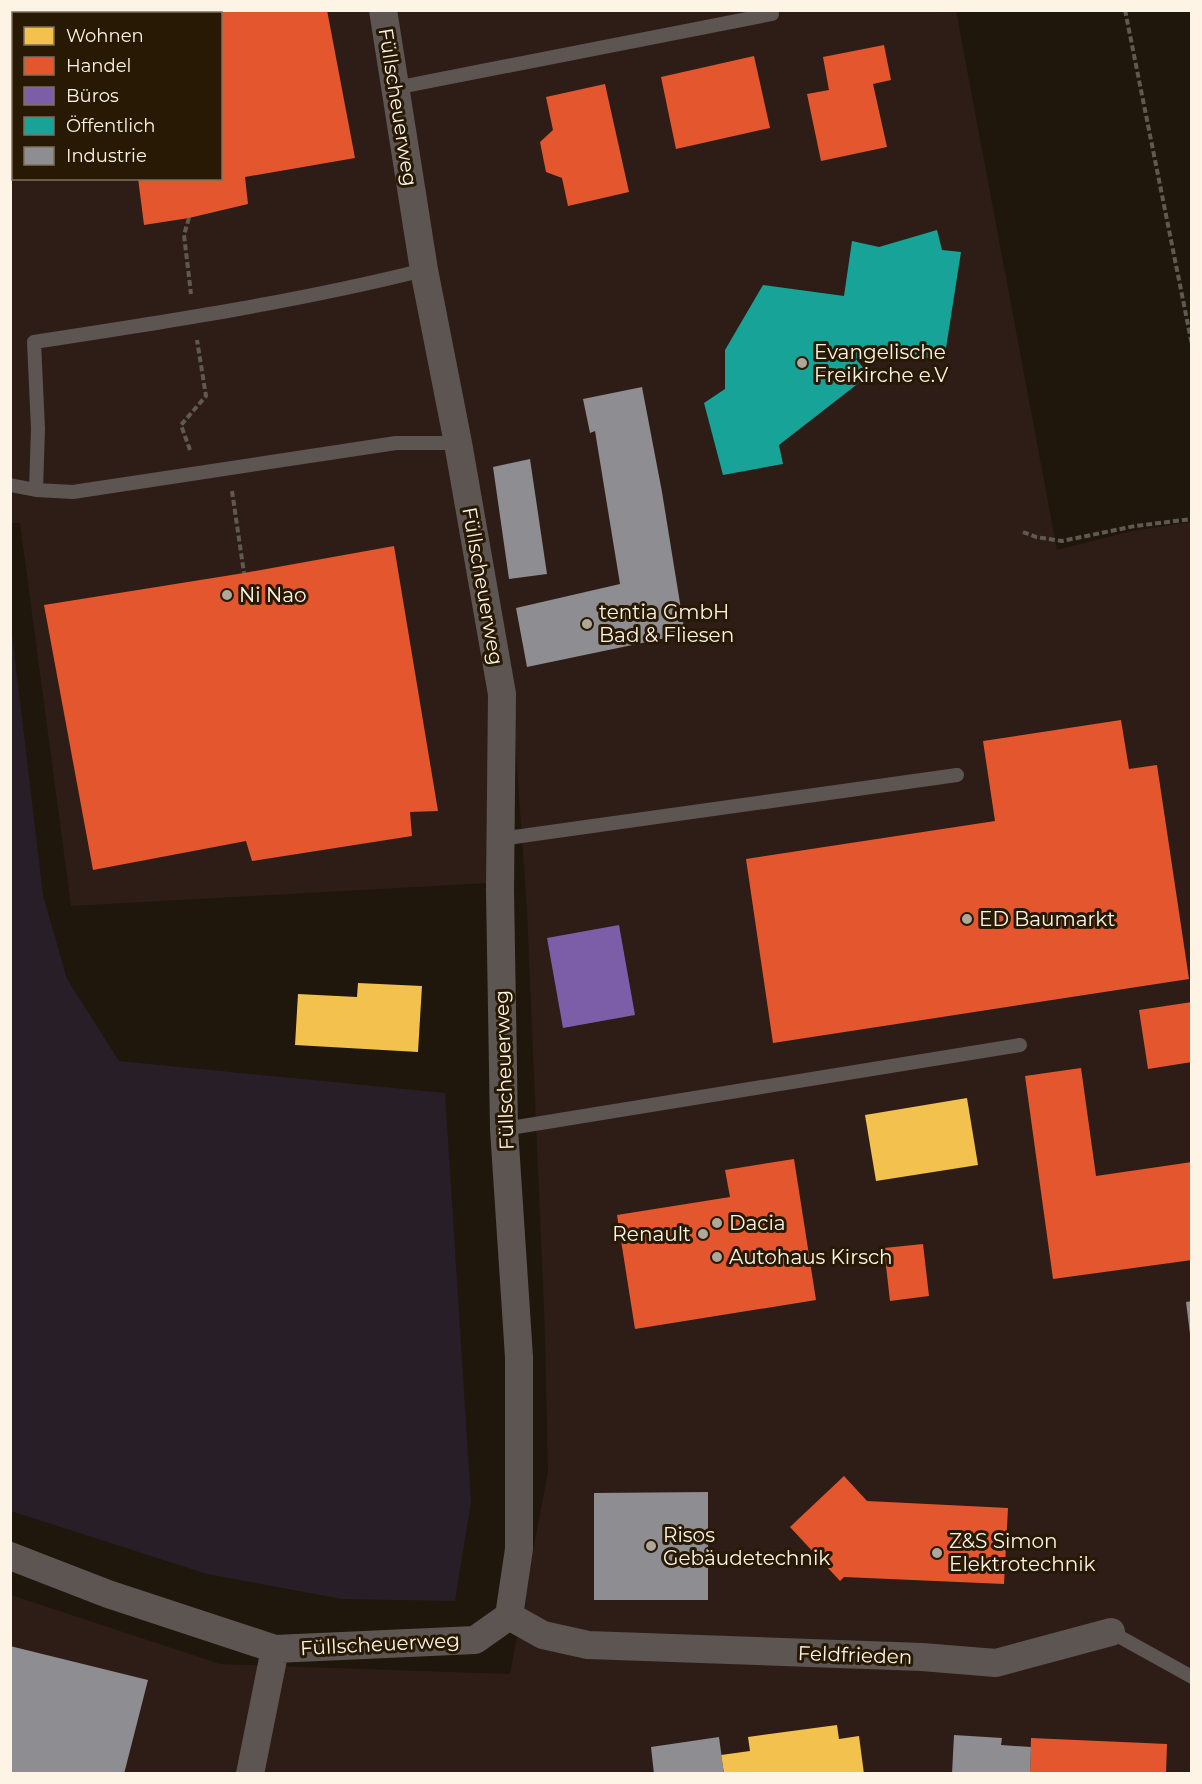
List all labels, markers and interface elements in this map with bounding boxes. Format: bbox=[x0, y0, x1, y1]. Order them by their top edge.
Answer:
legend bbox=[12, 12, 222, 180]
text: Wohnen bbox=[66, 25, 144, 47]
street label: Füllscheuerweg bbox=[374, 26, 422, 188]
text: Handel bbox=[66, 55, 131, 77]
text: Büros bbox=[66, 85, 119, 107]
text: Öffentlich bbox=[66, 115, 155, 137]
text: Industrie bbox=[66, 145, 147, 167]
place label: Evangelische Freikirche e.V bbox=[814, 340, 948, 387]
marker: Evangelische Freikirche e.V bbox=[795, 356, 809, 370]
street label: Füllscheuerweg bbox=[457, 505, 509, 667]
place label: Ni Nao bbox=[239, 583, 306, 607]
marker: Ni Nao bbox=[220, 588, 234, 602]
place label: tentia GmbH Bad & Fliesen bbox=[599, 600, 734, 647]
marker: tentia GmbH Bad & Fliesen bbox=[580, 617, 594, 631]
place label: ED Baumarkt bbox=[979, 907, 1115, 931]
marker: ED Baumarkt bbox=[960, 912, 974, 926]
street label: Füllscheuerweg bbox=[489, 990, 519, 1150]
place label: Dacia bbox=[729, 1211, 786, 1235]
marker: Dacia bbox=[710, 1216, 724, 1230]
place label: Renault bbox=[612, 1222, 691, 1246]
marker: Renault bbox=[696, 1227, 710, 1241]
place label: Autohaus Kirsch bbox=[729, 1245, 893, 1269]
marker: Autohaus Kirsch bbox=[710, 1250, 724, 1264]
place label: Risos Gebäudetechnik bbox=[663, 1523, 830, 1570]
place label: Z&S Simon Elektrotechnik bbox=[949, 1529, 1096, 1576]
marker: Risos Gebäudetechnik bbox=[644, 1539, 658, 1553]
marker: Z&S Simon Elektrotechnik bbox=[930, 1546, 944, 1560]
street label: Füllscheuerweg bbox=[300, 1628, 460, 1660]
street label: Feldfrieden bbox=[797, 1641, 913, 1669]

